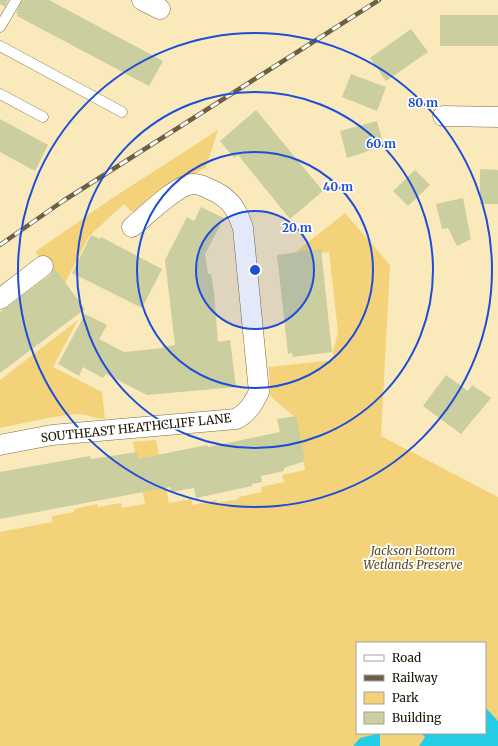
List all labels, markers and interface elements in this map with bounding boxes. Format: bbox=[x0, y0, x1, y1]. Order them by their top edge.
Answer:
text: 80 m bbox=[408, 95, 438, 110]
text: 60 m bbox=[366, 136, 396, 151]
text: 40 m bbox=[323, 179, 353, 194]
text: 20 m bbox=[282, 220, 312, 235]
centre of rings bbox=[248, 263, 262, 277]
street label: SOUTHEAST HEATHCLIFF LANE bbox=[40, 410, 232, 445]
park label: Jackson Bottom Wetlands Preserve bbox=[363, 543, 463, 572]
legend bbox=[356, 642, 486, 734]
text: Road bbox=[392, 650, 421, 665]
text: Railway bbox=[392, 670, 438, 685]
text: Park bbox=[392, 690, 419, 705]
text: Building bbox=[392, 710, 442, 725]

